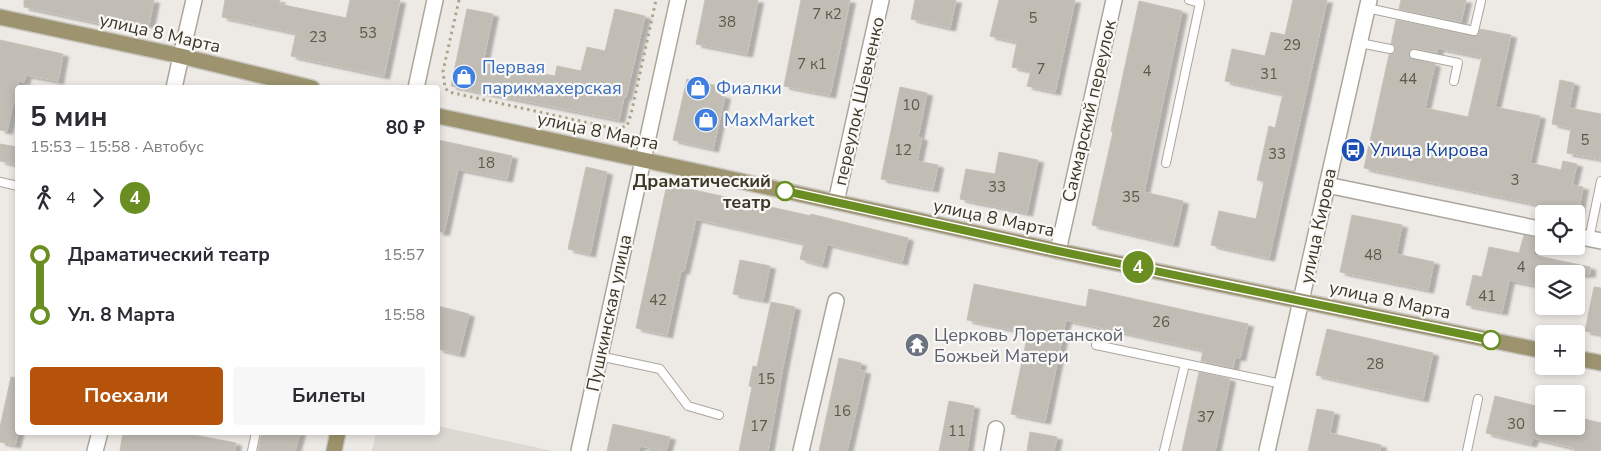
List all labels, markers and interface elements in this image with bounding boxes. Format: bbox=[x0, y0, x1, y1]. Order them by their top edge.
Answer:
house number: 7 к2 bbox=[812, 4, 842, 24]
street label: улица 8 Марта bbox=[97, 7, 223, 59]
house number: 5 bbox=[1028, 8, 1038, 28]
house number: 38 bbox=[718, 12, 736, 32]
street label: переулок Шевченко bbox=[828, 14, 890, 188]
street label: Сакмарский переулок bbox=[1056, 17, 1122, 205]
house number: 53 bbox=[359, 23, 377, 43]
house number: 23 bbox=[309, 27, 327, 47]
house number: 29 bbox=[1283, 35, 1301, 55]
house number: 7 к1 bbox=[797, 54, 827, 74]
place label: Первая парикмахерская bbox=[482, 55, 622, 100]
house number: 7 bbox=[1036, 59, 1046, 79]
house number: 4 bbox=[1142, 61, 1152, 81]
shop icon: Первая парикмахерская bbox=[451, 64, 477, 90]
house number: 31 bbox=[1260, 64, 1278, 84]
house number: 44 bbox=[1399, 69, 1417, 89]
shop icon: Фиалки bbox=[685, 75, 711, 101]
place label: Фиалки bbox=[716, 76, 782, 100]
house number: 10 bbox=[902, 95, 920, 115]
text: 5 мин bbox=[30, 98, 107, 136]
street label: улица 8 Марта bbox=[535, 106, 661, 156]
shop icon: MaxMarket bbox=[693, 107, 719, 133]
place label: MaxMarket bbox=[724, 108, 815, 132]
text: 80 ₽ bbox=[386, 115, 425, 141]
house number: 5 bbox=[1580, 130, 1590, 150]
text: 15:53 – 15:58 · Автобус bbox=[30, 136, 204, 158]
bus stop icon: Улица Кирова bbox=[1340, 137, 1366, 163]
place label: Улица Кирова bbox=[1369, 138, 1489, 162]
house number: 12 bbox=[894, 140, 912, 160]
house number: 33 bbox=[1268, 144, 1286, 164]
house number: 18 bbox=[477, 153, 495, 173]
street label: улица Кирова bbox=[1294, 166, 1342, 286]
place label: Драматический театр bbox=[633, 169, 771, 214]
house number: 3 bbox=[1510, 170, 1520, 190]
house number: 33 bbox=[988, 177, 1006, 197]
marker: Драматический театр bbox=[775, 181, 795, 201]
icon: walk bbox=[30, 184, 58, 212]
icon: forward bbox=[84, 184, 112, 212]
text: 4 bbox=[130, 186, 140, 210]
text: 4 bbox=[66, 187, 76, 209]
house number: 35 bbox=[1122, 187, 1140, 207]
street label: улица 8 Марта bbox=[931, 193, 1057, 243]
map controls bbox=[1535, 205, 1585, 435]
button: locate bbox=[1535, 205, 1585, 255]
street label: Пушкинская улица bbox=[581, 232, 637, 394]
text: Драматический театр bbox=[68, 242, 270, 268]
text: 15:57 bbox=[383, 244, 425, 266]
house number: 48 bbox=[1364, 245, 1382, 265]
line badge: 4 bbox=[1122, 251, 1154, 283]
text: 4 bbox=[1133, 255, 1143, 279]
house number: 4 bbox=[1516, 257, 1526, 277]
button: layers bbox=[1535, 265, 1585, 315]
street label: улица 8 Марта bbox=[1327, 275, 1453, 325]
house number: 41 bbox=[1478, 286, 1496, 306]
house number: 42 bbox=[649, 290, 667, 310]
text: Ул. 8 Марта bbox=[68, 302, 175, 328]
text: 15:58 bbox=[383, 304, 425, 326]
house number: 26 bbox=[1152, 312, 1170, 332]
place label: Церковь Лоретанской Божьей Матери bbox=[934, 323, 1123, 368]
button: + bbox=[1535, 325, 1585, 375]
unlabelled marker bbox=[1481, 330, 1501, 350]
temple icon: Церковь Лоретанской Божьей Матери bbox=[904, 332, 930, 358]
house number: 28 bbox=[1366, 354, 1384, 374]
button: Поехали bbox=[30, 367, 223, 425]
button: Билеты bbox=[233, 367, 425, 425]
house number: 15 bbox=[757, 369, 775, 389]
button: − bbox=[1535, 385, 1585, 435]
house number: 16 bbox=[833, 401, 851, 421]
house number: 37 bbox=[1197, 407, 1215, 427]
house number: 30 bbox=[1507, 414, 1525, 434]
house number: 17 bbox=[750, 416, 768, 436]
house number: 11 bbox=[948, 421, 966, 441]

